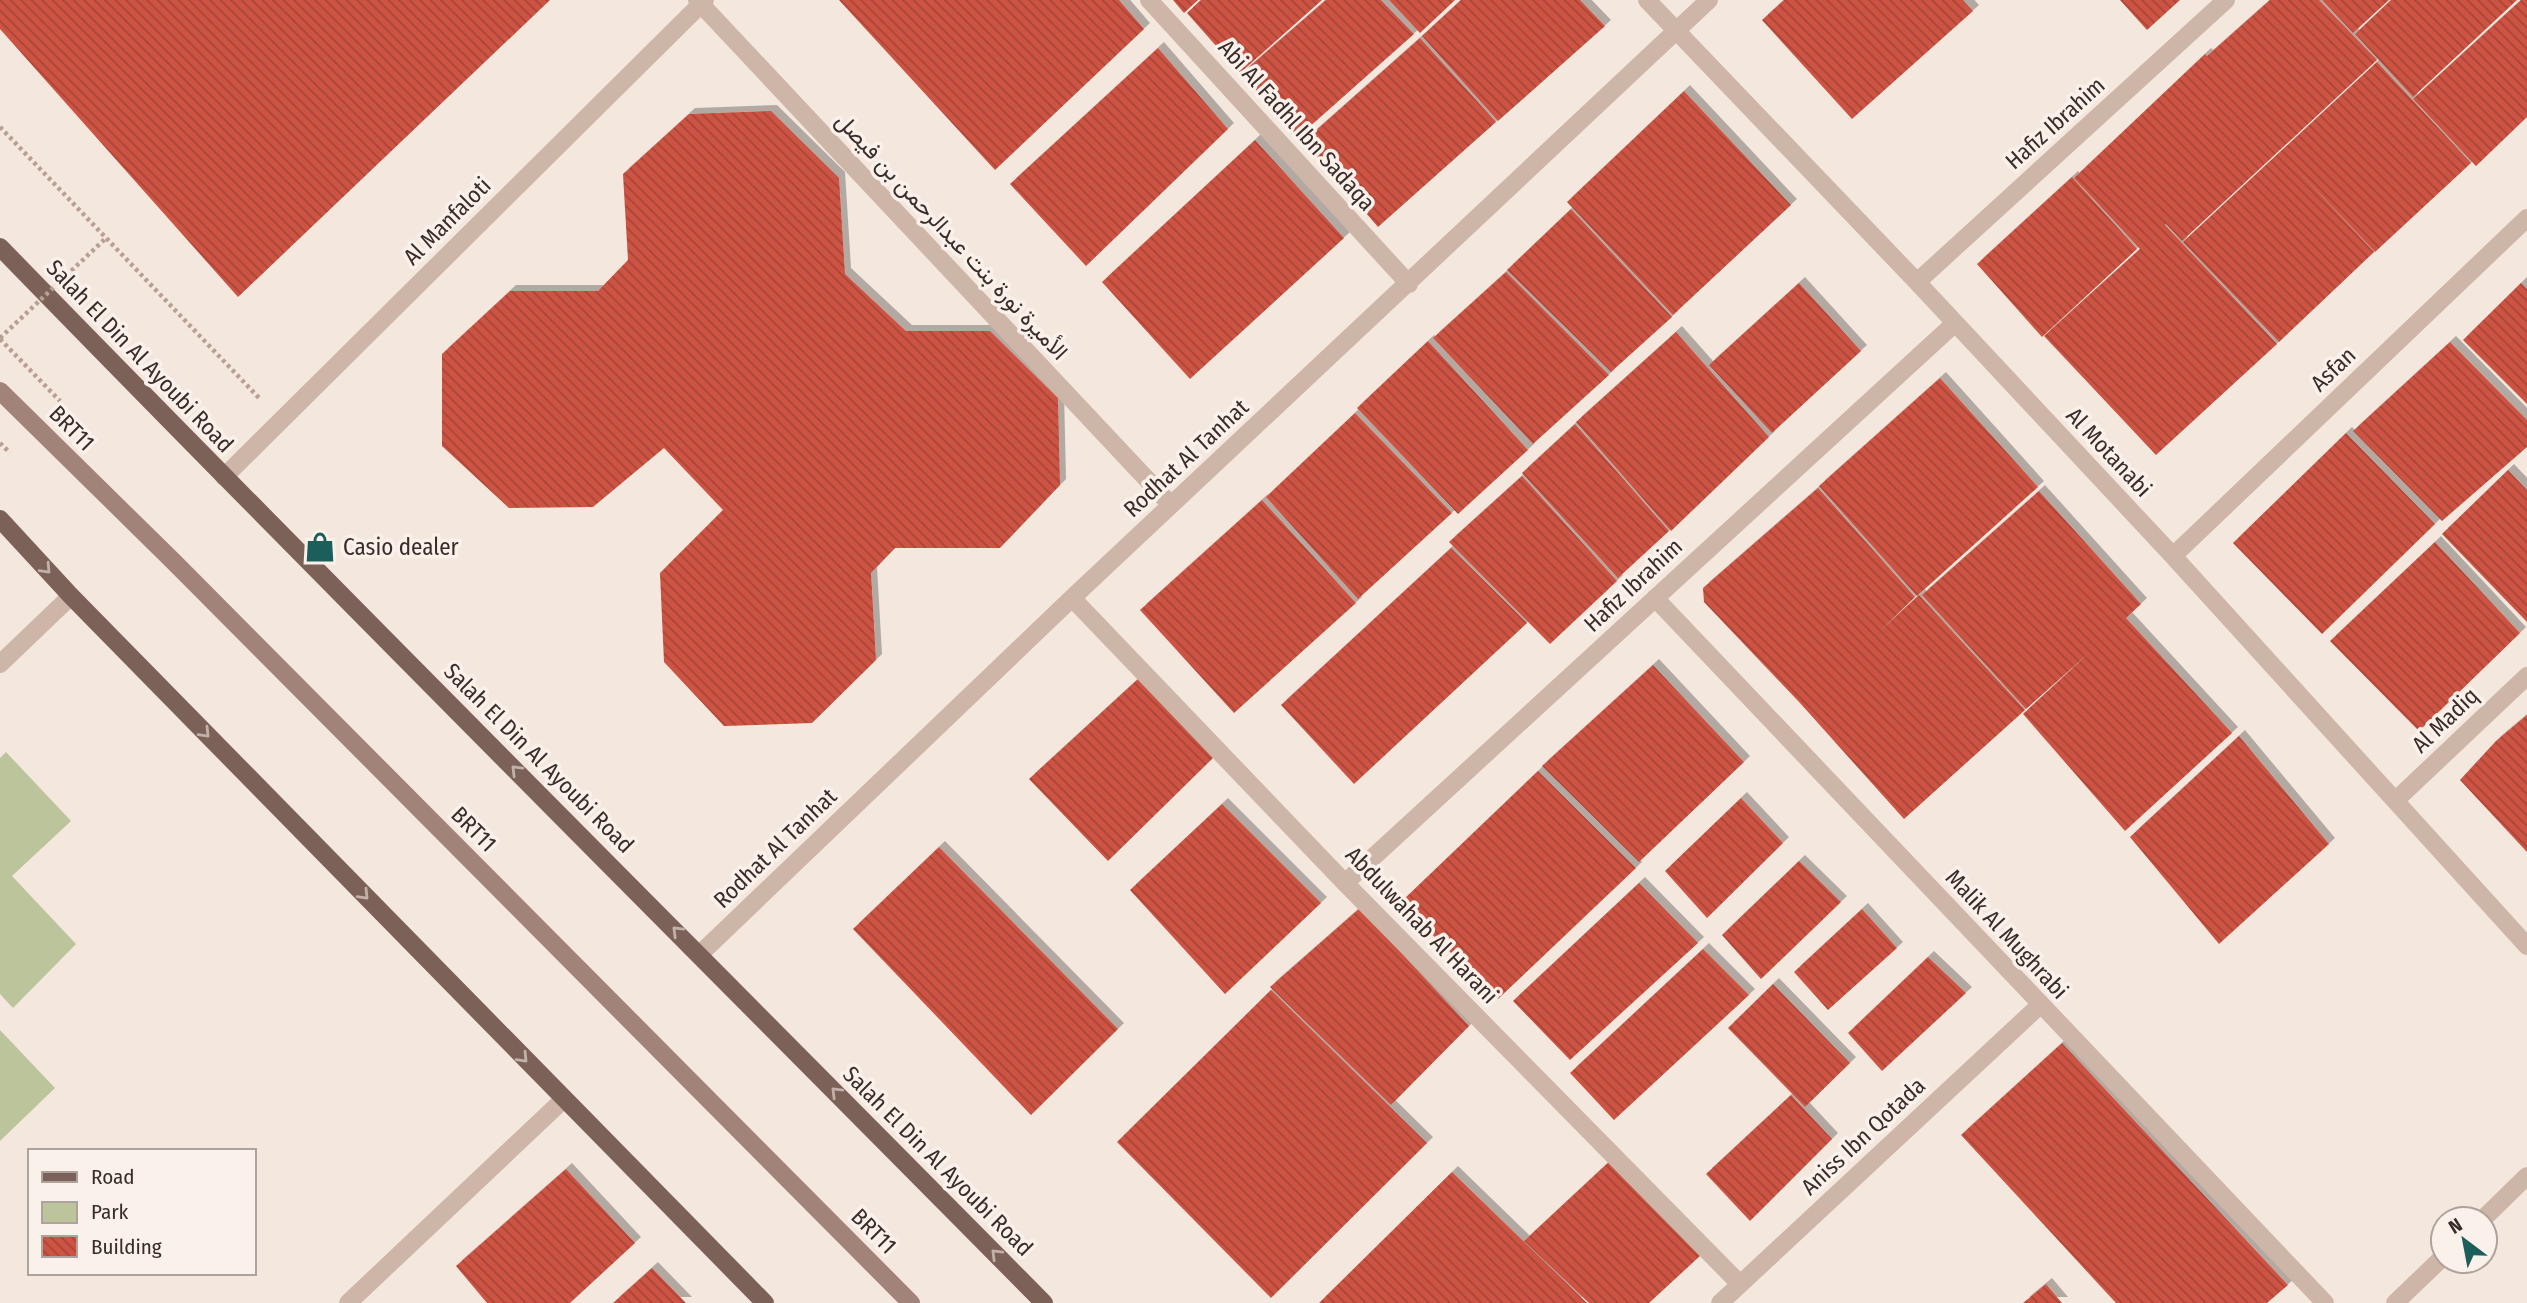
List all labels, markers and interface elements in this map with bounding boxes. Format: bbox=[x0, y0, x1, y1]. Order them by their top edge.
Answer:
street label: Abi Al Fadhl Ibn Sadaqa bbox=[1213, 34, 1381, 216]
street label: Hafiz Ibrahim bbox=[1999, 71, 2111, 175]
street label: الأميرة نورة بنت عبدالرحمن بن فيصل bbox=[829, 107, 1074, 366]
street label: Al Manfaloti bbox=[397, 171, 497, 271]
street label: Salah El Din Al Ayoubi Road bbox=[41, 254, 239, 458]
street label: Asfan bbox=[2305, 341, 2361, 397]
street label: Rodhat Al Tanhat bbox=[1118, 393, 1255, 523]
street label: BRT11 bbox=[44, 400, 100, 456]
street label: Al Motanabi bbox=[2061, 401, 2157, 503]
shop icon: Casio dealer bbox=[303, 530, 337, 564]
street label: Hafiz Ibrahim bbox=[1578, 532, 1688, 638]
place label: Casio dealer bbox=[343, 533, 459, 561]
one-way arrow bbox=[38, 561, 51, 574]
street label: Salah El Din Al Ayoubi Road bbox=[438, 657, 640, 859]
street label: Al Madiq bbox=[2406, 682, 2484, 758]
one-way arrow bbox=[196, 724, 209, 737]
one-way arrow bbox=[511, 765, 524, 778]
street label: Rodhat Al Tanhat bbox=[708, 782, 843, 914]
street label: BRT11 bbox=[446, 801, 502, 857]
street label: Abdulwahab Al Harani bbox=[1340, 841, 1504, 1009]
street label: Malik Al Mughrabi bbox=[1940, 863, 2074, 1005]
one-way arrow bbox=[355, 887, 368, 900]
one-way arrow bbox=[672, 926, 685, 939]
one-way arrow bbox=[515, 1049, 528, 1062]
street label: Salah El Din Al Ayoubi Road bbox=[837, 1060, 1039, 1262]
street label: Aniss Ibn Qotada bbox=[1795, 1071, 1931, 1201]
one-way arrow bbox=[832, 1088, 845, 1101]
legend bbox=[28, 1149, 256, 1275]
text: Road bbox=[91, 1164, 135, 1190]
text: Park bbox=[91, 1199, 129, 1225]
street label: BRT11 bbox=[846, 1203, 902, 1259]
north arrow bbox=[2429, 1205, 2499, 1275]
text: N bbox=[2444, 1213, 2466, 1239]
text: Building bbox=[91, 1234, 162, 1260]
one-way arrow bbox=[992, 1250, 1005, 1263]

